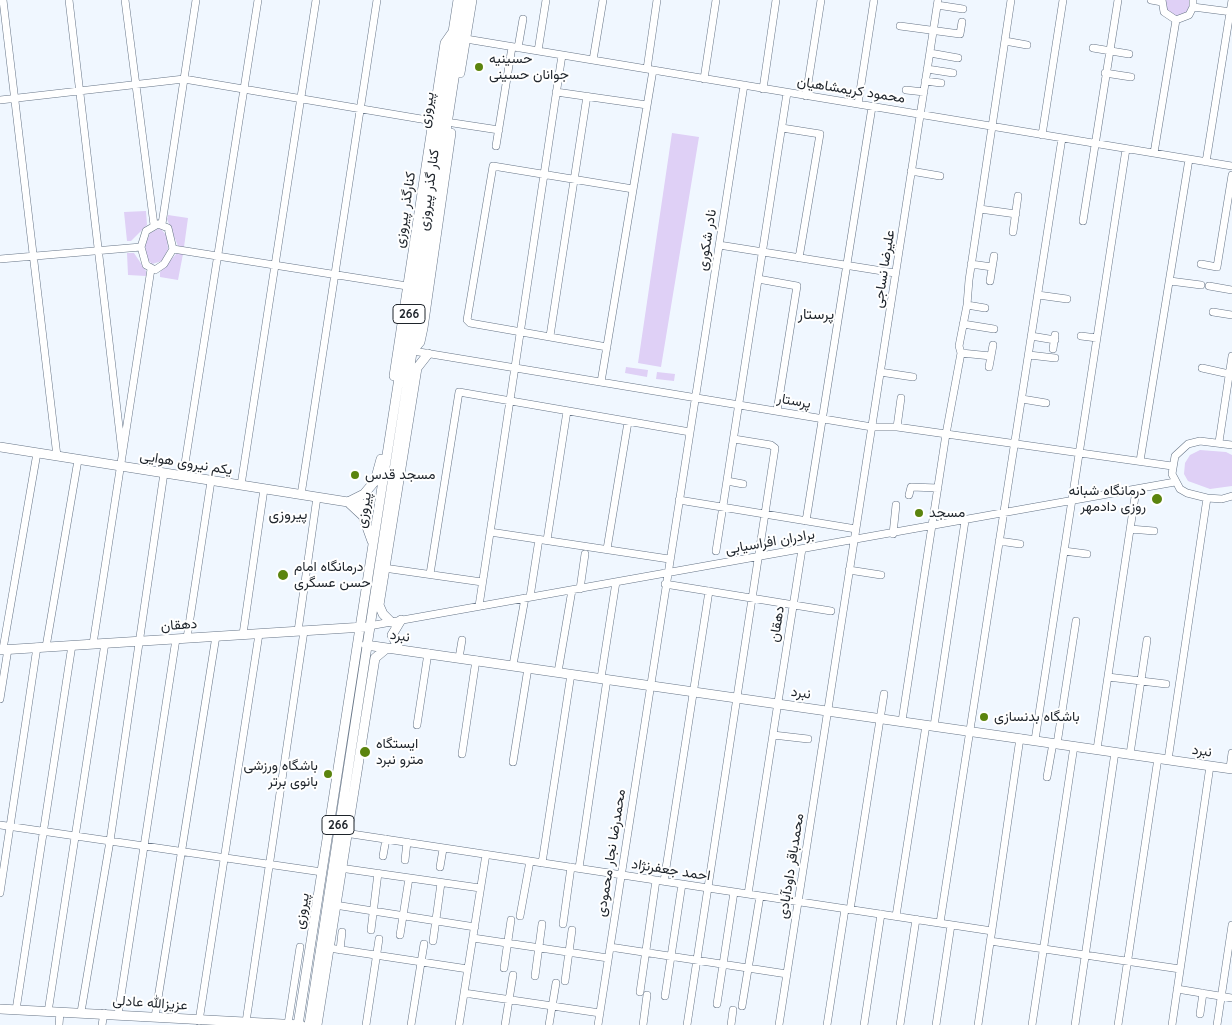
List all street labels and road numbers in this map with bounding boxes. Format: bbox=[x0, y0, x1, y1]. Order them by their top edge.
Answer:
street label: محمود کریمشاهیان bbox=[796, 73, 906, 107]
street label: پیروزی bbox=[416, 91, 438, 129]
street label: کنار گذر پیروزی bbox=[415, 148, 443, 232]
street label: کنارگذر پیروزی bbox=[391, 171, 419, 249]
street label: نادر شکوری bbox=[694, 208, 720, 272]
street label: علیرضا نساجی bbox=[870, 229, 898, 309]
road number: 266 bbox=[393, 304, 425, 324]
street label: پرستار bbox=[776, 390, 812, 412]
street label: یکم نیروی هوایی bbox=[139, 447, 233, 479]
street label: پیروزی bbox=[353, 491, 375, 529]
street label: برادران افراسیابی bbox=[724, 526, 816, 558]
street label: دهقان bbox=[766, 605, 788, 643]
street label: دهقان bbox=[160, 615, 198, 635]
street label: نبرد bbox=[389, 626, 411, 646]
street label: نبرد bbox=[790, 683, 812, 703]
street label: نبرد bbox=[1191, 741, 1213, 761]
street label: محمدرضا نجار محمودی bbox=[593, 788, 629, 918]
street label: محمدباقر داودآبادی bbox=[774, 812, 808, 920]
road number: 266 bbox=[322, 816, 354, 834]
street label: احمد جعفرنژاد bbox=[630, 855, 712, 885]
street label: پیروزی bbox=[291, 892, 313, 930]
street label: عزیزالله عادلی bbox=[112, 992, 188, 1014]

